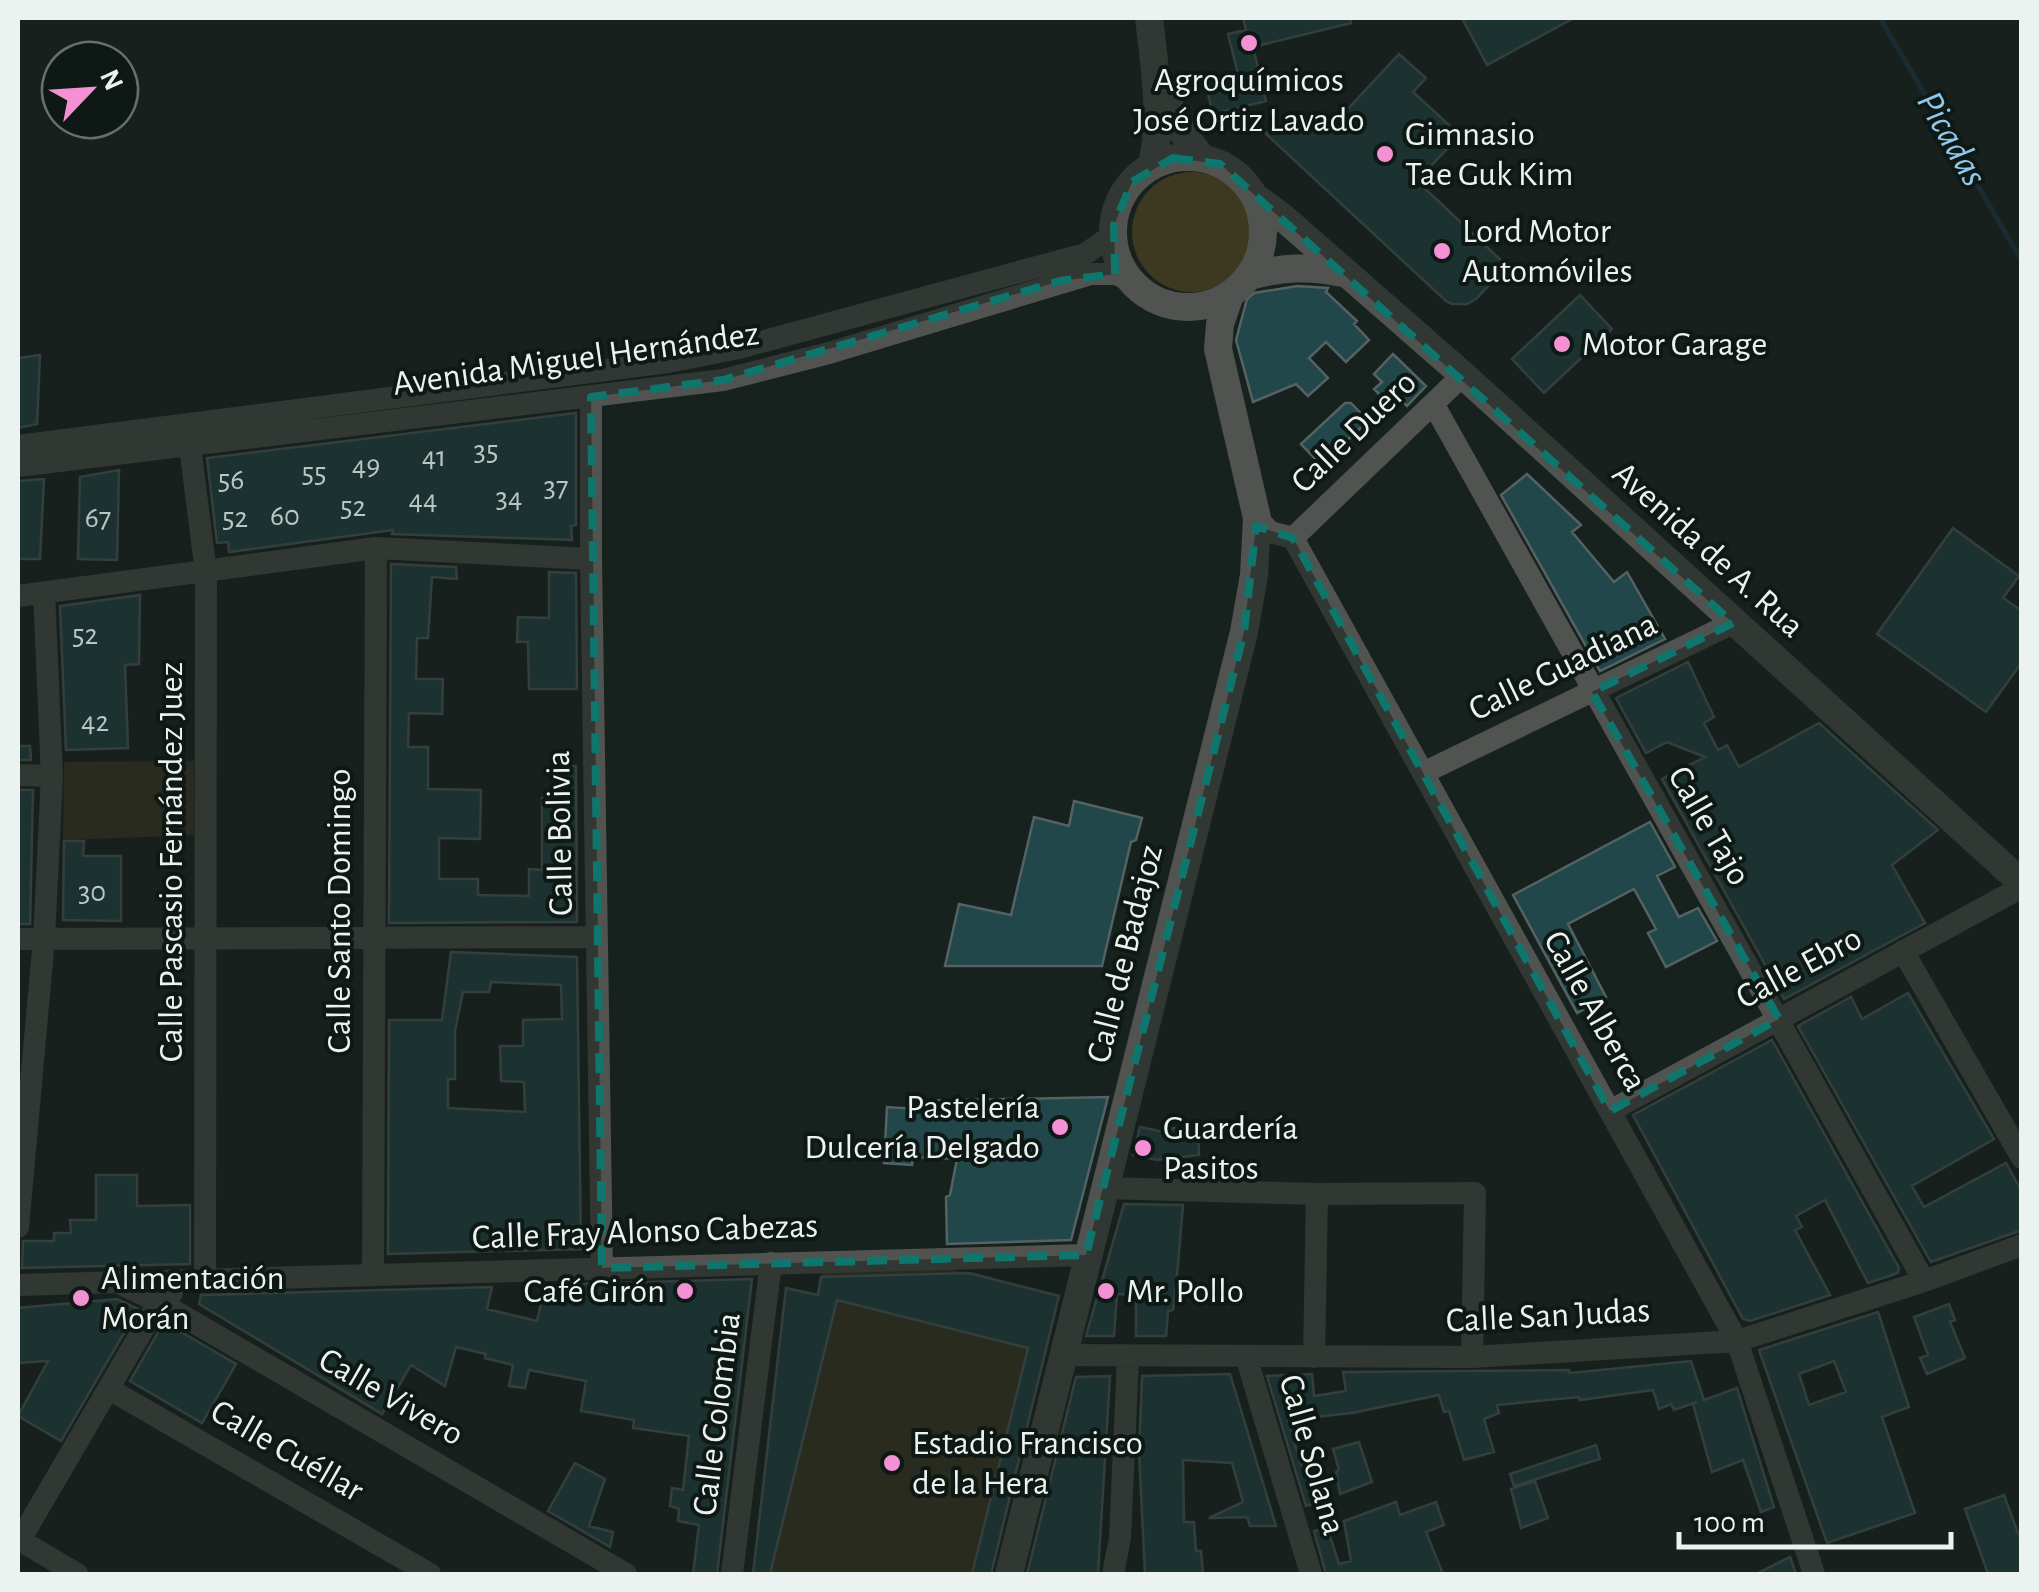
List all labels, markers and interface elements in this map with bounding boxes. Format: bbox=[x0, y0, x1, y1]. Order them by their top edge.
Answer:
marker: Agroquímicos José Ortiz Lavado bbox=[1238, 32, 1260, 54]
north arrow bbox=[40, 40, 140, 140]
place label: Agroquímicos José Ortiz Lavado bbox=[1133, 63, 1365, 138]
text: N bbox=[94, 66, 128, 95]
water label: Picadas bbox=[1909, 85, 1993, 193]
place label: Gimnasio Tae Guk Kim bbox=[1405, 117, 1573, 192]
marker: Gimnasio Tae Guk Kim bbox=[1374, 143, 1396, 165]
place label: Lord Motor Automóviles bbox=[1462, 214, 1633, 289]
marker: Lord Motor Automóviles bbox=[1431, 240, 1453, 262]
street label: Avenida Miguel Hernández bbox=[391, 316, 761, 402]
place label: Motor Garage bbox=[1582, 327, 1767, 362]
marker: Motor Garage bbox=[1551, 333, 1573, 355]
street label: Calle Duero bbox=[1285, 364, 1423, 500]
house number: 35 bbox=[474, 436, 498, 466]
house number: 41 bbox=[422, 442, 446, 472]
house number: 49 bbox=[352, 451, 380, 481]
street label: Avenida de A. Rua bbox=[1606, 456, 1810, 644]
house number: 55 bbox=[301, 458, 327, 488]
house number: 56 bbox=[218, 465, 244, 495]
house number: 37 bbox=[544, 472, 568, 502]
house number: 34 bbox=[496, 483, 522, 513]
house number: 44 bbox=[409, 485, 437, 515]
house number: 52 bbox=[340, 492, 366, 522]
house number: 60 bbox=[270, 501, 300, 531]
house number: 67 bbox=[85, 503, 111, 533]
house number: 52 bbox=[222, 503, 248, 533]
street label: Calle Guadiana bbox=[1463, 606, 1663, 728]
house number: 52 bbox=[72, 620, 98, 650]
street label: Calle Pascasio Fernández Juez bbox=[154, 662, 189, 1062]
house number: 42 bbox=[81, 707, 109, 737]
street label: Calle Bolivia bbox=[541, 750, 579, 916]
street label: Calle Tajo bbox=[1661, 761, 1757, 891]
street label: Calle Santo Domingo bbox=[322, 768, 357, 1054]
street label: Calle de Badajoz bbox=[1081, 841, 1169, 1067]
house number: 30 bbox=[78, 877, 106, 907]
street label: Calle Ebro bbox=[1731, 921, 1867, 1015]
street label: Calle Alberca bbox=[1537, 925, 1653, 1097]
place label: Pastelería Dulcería Delgado bbox=[804, 1090, 1040, 1165]
place label: Guardería Pasitos bbox=[1163, 1111, 1298, 1186]
marker: Pastelería Dulcería Delgado bbox=[1049, 1116, 1071, 1138]
marker: Guardería Pasitos bbox=[1132, 1137, 1154, 1159]
street label: Calle Fray Alonso Cabezas bbox=[471, 1208, 819, 1256]
place label: Alimentación Morán bbox=[101, 1261, 285, 1336]
place label: Café Girón bbox=[523, 1274, 665, 1309]
place label: Mr. Pollo bbox=[1126, 1274, 1244, 1309]
marker: Café Girón bbox=[674, 1280, 696, 1302]
marker: Mr. Pollo bbox=[1095, 1280, 1117, 1302]
marker: Alimentación Morán bbox=[70, 1287, 92, 1309]
street label: Calle San Judas bbox=[1445, 1293, 1651, 1339]
street label: Calle Colombia bbox=[687, 1310, 747, 1518]
street label: Calle Vivero bbox=[313, 1342, 469, 1452]
street label: Calle Solana bbox=[1272, 1371, 1352, 1539]
street label: Calle Cuéllar bbox=[205, 1393, 370, 1509]
place label: Estadio Francisco de la Hera bbox=[912, 1426, 1143, 1501]
marker: Estadio Francisco de la Hera bbox=[881, 1452, 903, 1474]
scale bar bbox=[1679, 1487, 1952, 1549]
text: 100 m bbox=[1694, 1508, 1765, 1538]

